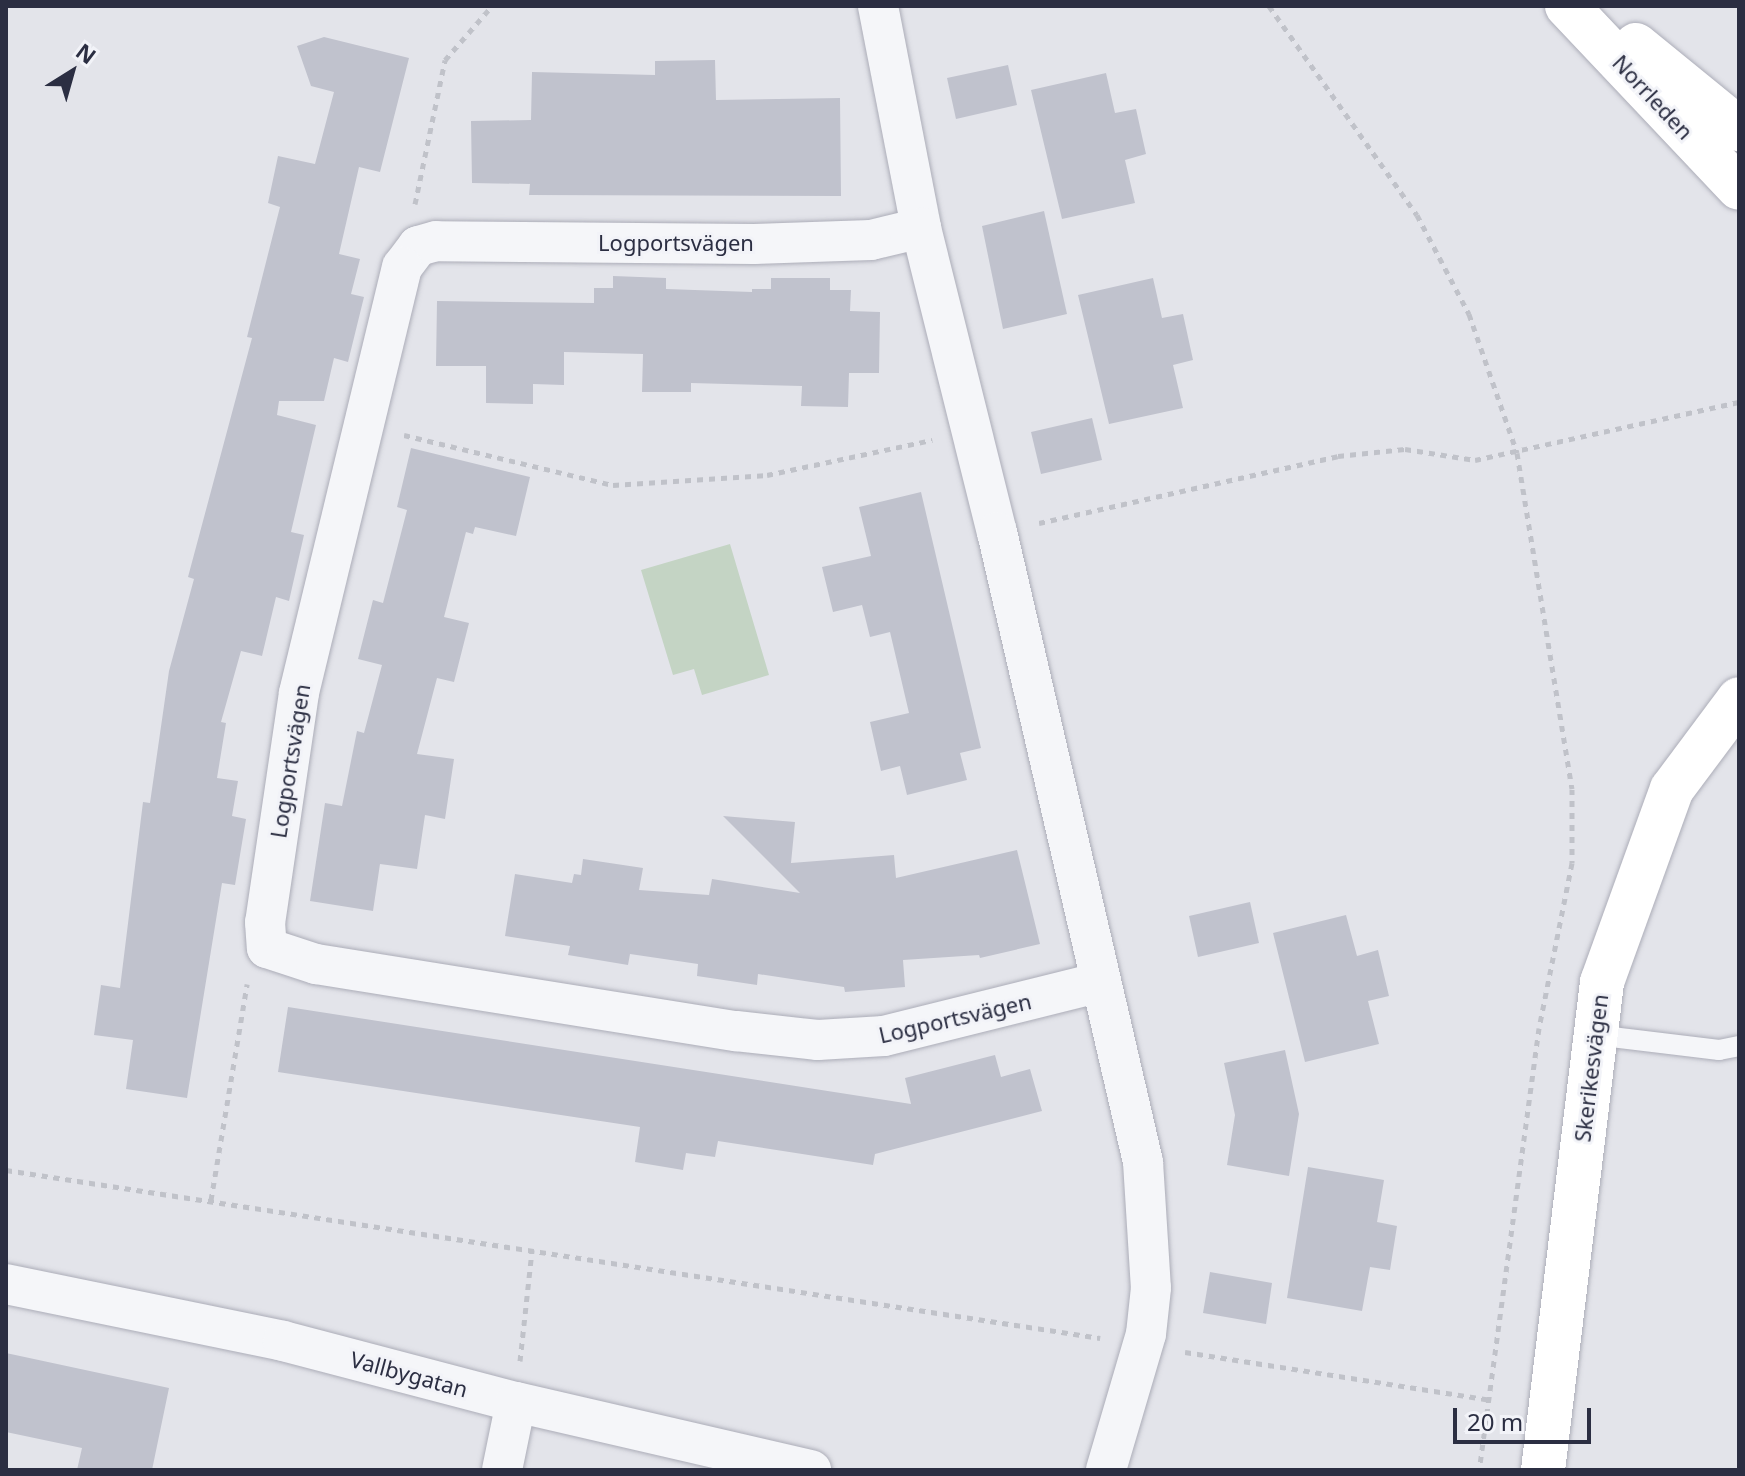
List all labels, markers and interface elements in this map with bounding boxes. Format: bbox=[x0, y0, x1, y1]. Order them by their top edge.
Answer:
north arrow bbox=[32, 32, 112, 112]
text: N bbox=[70, 35, 103, 70]
street label: Norrleden bbox=[1607, 49, 1699, 145]
street label: Logportsvägen bbox=[598, 230, 754, 256]
street label: Logportsvägen bbox=[265, 682, 315, 840]
street label: Logportsvägen bbox=[876, 988, 1034, 1048]
street label: Skerikesvägen bbox=[1569, 993, 1613, 1143]
street label: Vallbygatan bbox=[347, 1346, 471, 1402]
scale bar bbox=[1457, 1392, 1595, 1442]
text: 20 m bbox=[1467, 1405, 1523, 1438]

